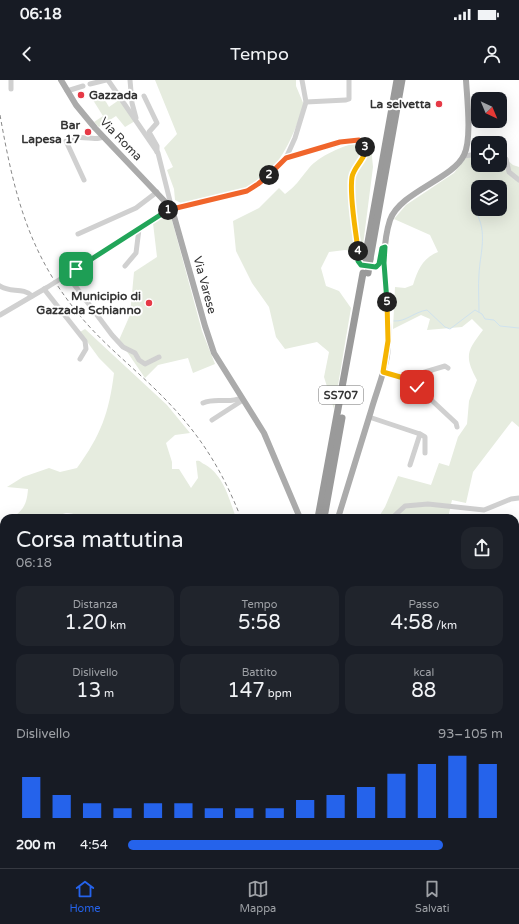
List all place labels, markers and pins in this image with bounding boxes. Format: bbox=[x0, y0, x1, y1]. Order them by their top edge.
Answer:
place label: Gazzada bbox=[89, 88, 138, 102]
marker: Gazzada bbox=[76, 90, 86, 100]
place label: La selvetta bbox=[370, 97, 431, 111]
marker: La selvetta bbox=[434, 99, 444, 109]
place label: Bar Lapesa 17 bbox=[21, 118, 80, 147]
marker: Bar Lapesa 17 bbox=[83, 127, 93, 137]
pin: 3 bbox=[355, 137, 375, 157]
pin: 2 bbox=[259, 165, 279, 185]
pin: 1 bbox=[158, 200, 178, 220]
pin: 4 bbox=[348, 241, 368, 261]
pin bbox=[59, 252, 93, 286]
place label: Municipio di Gazzada Schianno bbox=[36, 289, 141, 317]
pin: 5 bbox=[377, 292, 397, 312]
marker: Municipio di Gazzada Schianno bbox=[144, 298, 154, 308]
pin bbox=[400, 370, 434, 404]

